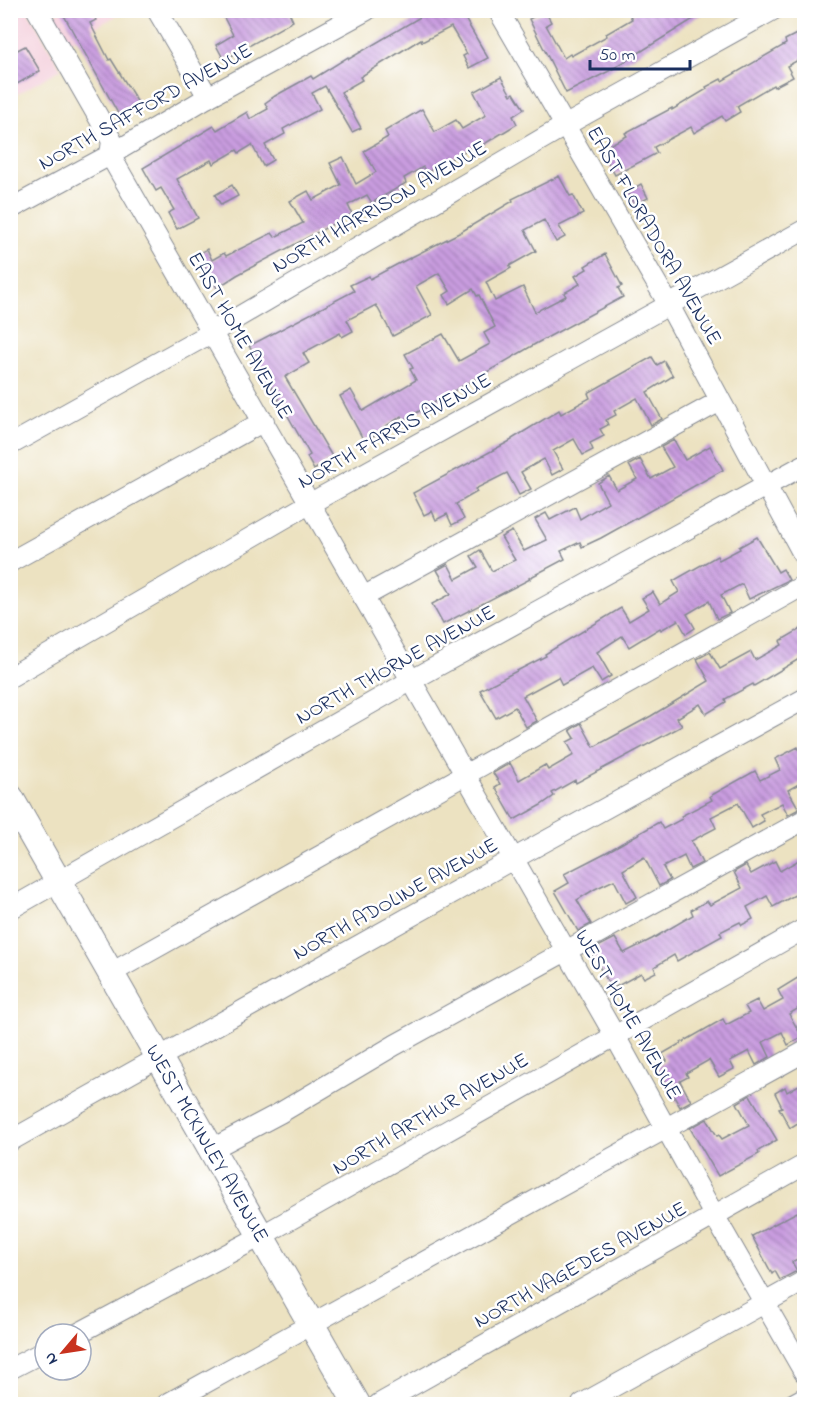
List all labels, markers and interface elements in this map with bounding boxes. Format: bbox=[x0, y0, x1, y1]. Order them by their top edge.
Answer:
scale bar bbox=[590, 33, 690, 71]
street label: NORTH SAFFORD AVENUE bbox=[34, 36, 258, 179]
text: 50 m bbox=[599, 43, 636, 69]
street label: EAST FLORADORA AVENUE bbox=[578, 121, 728, 351]
street label: NORTH HARRISON AVENUE bbox=[267, 134, 493, 282]
street label: EAST HOME AVENUE bbox=[179, 247, 299, 425]
street label: NORTH FARRIS AVENUE bbox=[293, 366, 497, 497]
street label: NORTH THORNE AVENUE bbox=[291, 598, 501, 733]
street label: NORTH ADOLINE AVENUE bbox=[288, 831, 504, 969]
street label: WEST HOME AVENUE bbox=[566, 924, 688, 1106]
street label: WEST MCKINLEY AVENUE bbox=[137, 1039, 275, 1249]
street label: NORTH ARTHUR AVENUE bbox=[327, 1046, 535, 1183]
street label: NORTH VAGEDES AVENUE bbox=[469, 1195, 693, 1337]
north arrow bbox=[33, 1322, 93, 1382]
text: N bbox=[38, 1348, 65, 1369]

